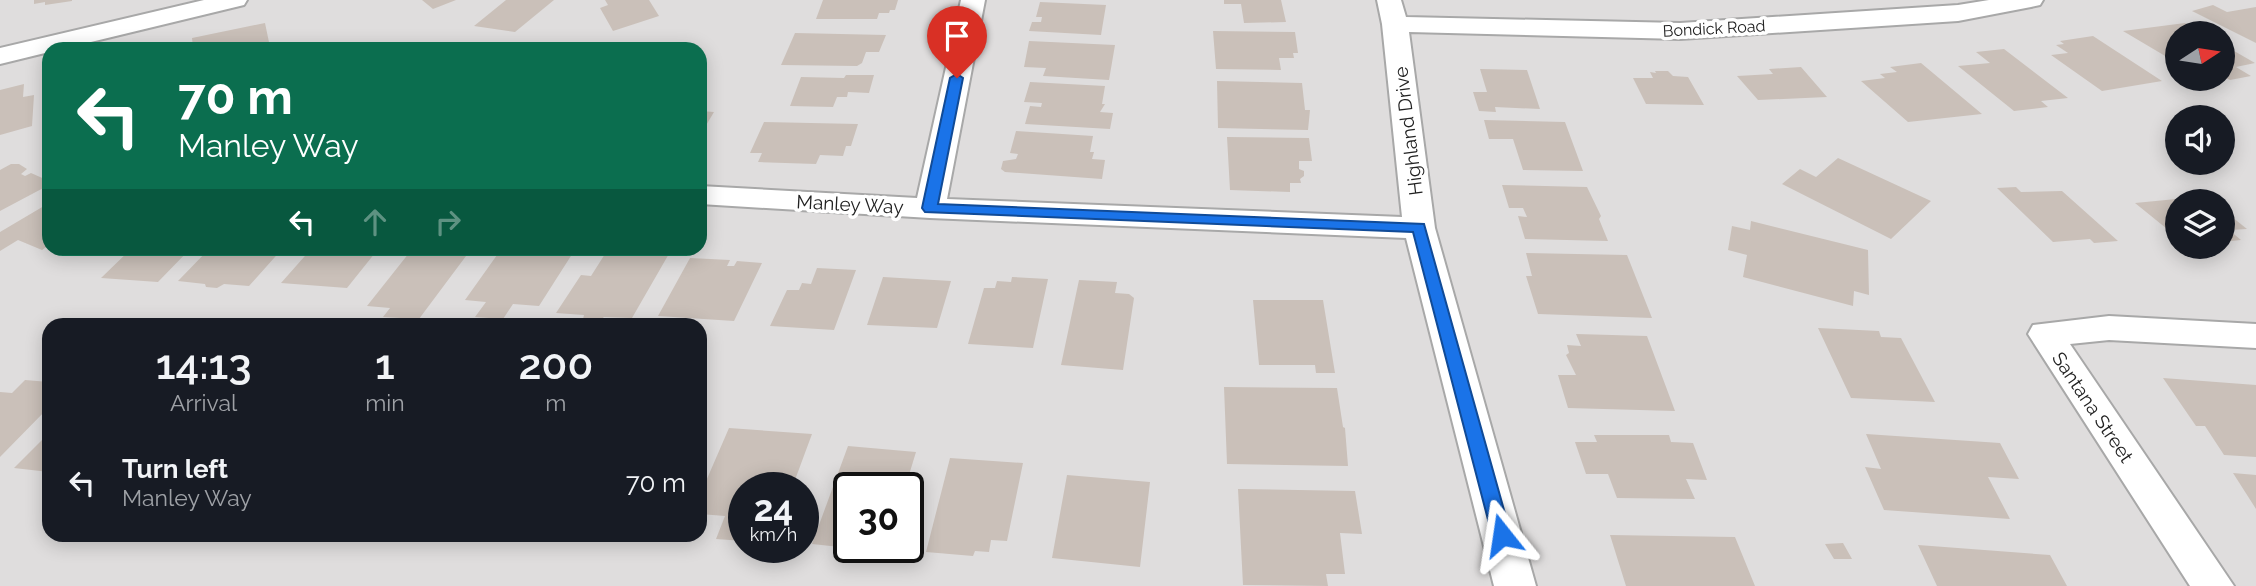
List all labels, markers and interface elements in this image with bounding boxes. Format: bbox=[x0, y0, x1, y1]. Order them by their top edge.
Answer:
pin bbox=[927, 6, 987, 78]
street label: Bondick Road bbox=[1662, 16, 1766, 41]
icon: arrive bbox=[938, 17, 976, 55]
north arrow bbox=[2165, 21, 2235, 91]
map controls bbox=[2165, 21, 2235, 259]
street label: Highland Drive bbox=[1389, 65, 1427, 197]
text: 70 m bbox=[178, 68, 293, 125]
icon: left bbox=[63, 70, 154, 161]
button: sound bbox=[2165, 105, 2235, 175]
text: Manley Way bbox=[178, 127, 359, 164]
button: layers bbox=[2165, 189, 2235, 259]
street label: Manley Way bbox=[796, 190, 904, 218]
icon: left bbox=[283, 203, 321, 241]
icon: ahead bbox=[356, 203, 394, 241]
icon: right bbox=[429, 203, 467, 241]
text: 14:13 bbox=[156, 340, 251, 389]
text: 1 bbox=[375, 340, 395, 389]
text: 200 bbox=[519, 340, 593, 389]
street label: Santana Street bbox=[2048, 348, 2138, 467]
text: Arrival bbox=[170, 389, 237, 416]
text: min bbox=[365, 389, 405, 416]
text: m bbox=[545, 389, 566, 416]
text: Turn left bbox=[122, 454, 228, 484]
icon: left bbox=[63, 464, 101, 502]
text: 70 m bbox=[626, 468, 686, 498]
speed limit sign: 30 bbox=[833, 472, 924, 563]
text: Manley Way bbox=[122, 484, 252, 511]
text: 24 bbox=[754, 488, 793, 529]
position arrow bbox=[1465, 498, 1539, 572]
text: km/h bbox=[750, 524, 797, 545]

